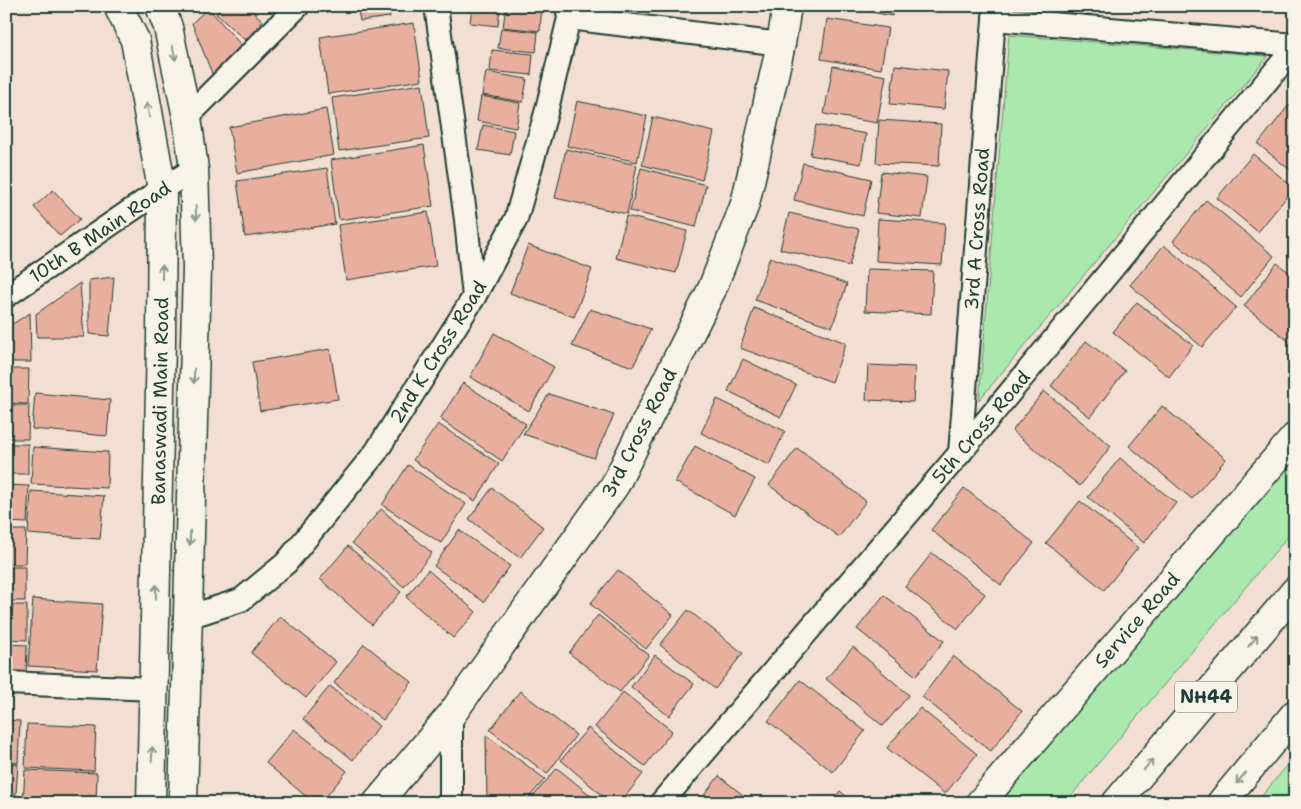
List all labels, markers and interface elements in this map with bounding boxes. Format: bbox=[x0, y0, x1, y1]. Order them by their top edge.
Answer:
one-way arrow bbox=[169, 44, 179, 60]
one-way arrow bbox=[142, 103, 152, 119]
street label: 3rd A Cross Road bbox=[959, 147, 995, 311]
street label: 10th B Main Road bbox=[24, 175, 176, 289]
one-way arrow bbox=[191, 205, 200, 221]
one-way arrow bbox=[157, 264, 167, 280]
street label: 2nd K Cross Road bbox=[384, 276, 492, 428]
street label: Banaswadi Main Road bbox=[146, 297, 174, 505]
street label: 3rd Cross Road bbox=[596, 364, 682, 502]
street label: 5th Cross Road bbox=[926, 365, 1036, 489]
one-way arrow bbox=[190, 368, 199, 384]
one-way arrow bbox=[185, 530, 195, 546]
street label: Service Road bbox=[1089, 567, 1185, 673]
one-way arrow bbox=[151, 584, 161, 600]
one-way arrow bbox=[1247, 635, 1258, 648]
road number: NH44 bbox=[1175, 682, 1237, 712]
one-way arrow bbox=[147, 746, 157, 762]
one-way arrow bbox=[1142, 759, 1153, 772]
one-way arrow bbox=[1235, 772, 1247, 785]

